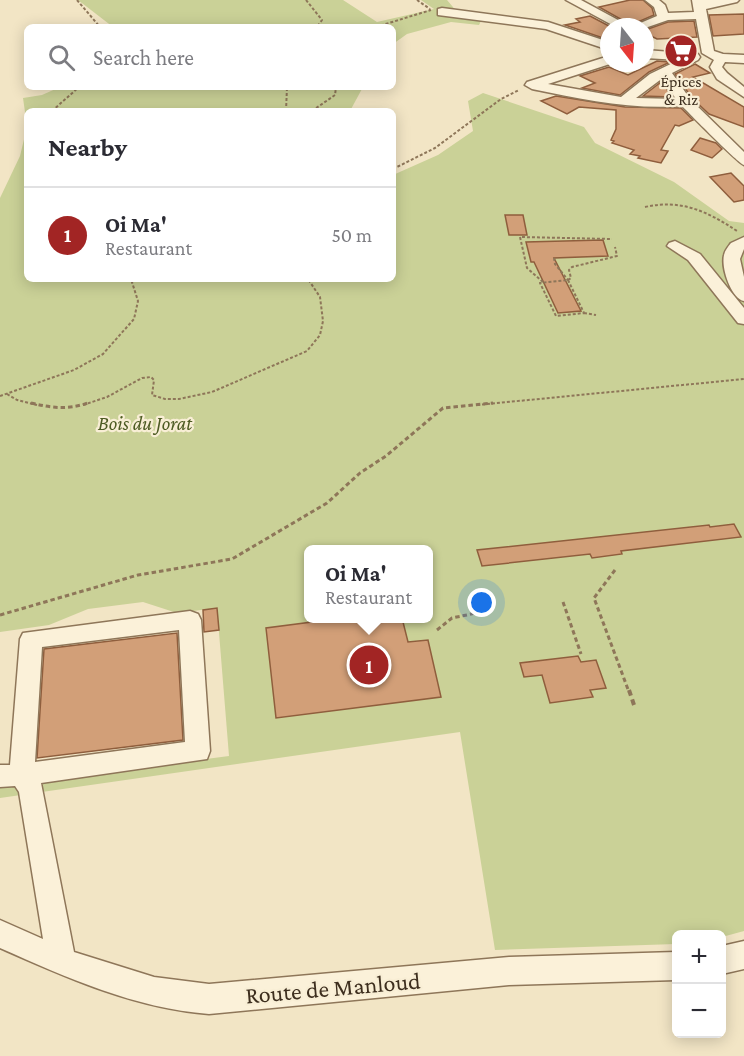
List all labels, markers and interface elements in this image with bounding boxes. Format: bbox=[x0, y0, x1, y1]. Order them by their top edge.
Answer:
north arrow bbox=[600, 18, 654, 72]
search box bbox=[24, 24, 396, 90]
supermarket icon: Épices & Riz bbox=[663, 33, 699, 69]
icon: search bbox=[45, 41, 78, 74]
text: Search here bbox=[93, 45, 194, 70]
place label: Épices & Riz bbox=[660, 73, 702, 108]
text: Nearby bbox=[48, 133, 127, 162]
text: Oi Ma' bbox=[105, 212, 167, 237]
text: 1 bbox=[64, 224, 71, 246]
text: 50 m bbox=[331, 224, 372, 246]
text: Restaurant bbox=[105, 237, 192, 259]
park label: Bois du Jorat bbox=[98, 412, 193, 435]
popup bbox=[304, 545, 433, 623]
text: Oi Ma' bbox=[325, 561, 387, 586]
text: Restaurant bbox=[325, 586, 412, 608]
your location bbox=[467, 588, 496, 617]
pin: 1 bbox=[350, 642, 388, 688]
map controls bbox=[672, 930, 726, 1038]
button: + bbox=[672, 930, 726, 984]
street label: Route de Manloud bbox=[244, 966, 422, 1009]
button: − bbox=[672, 984, 726, 1038]

